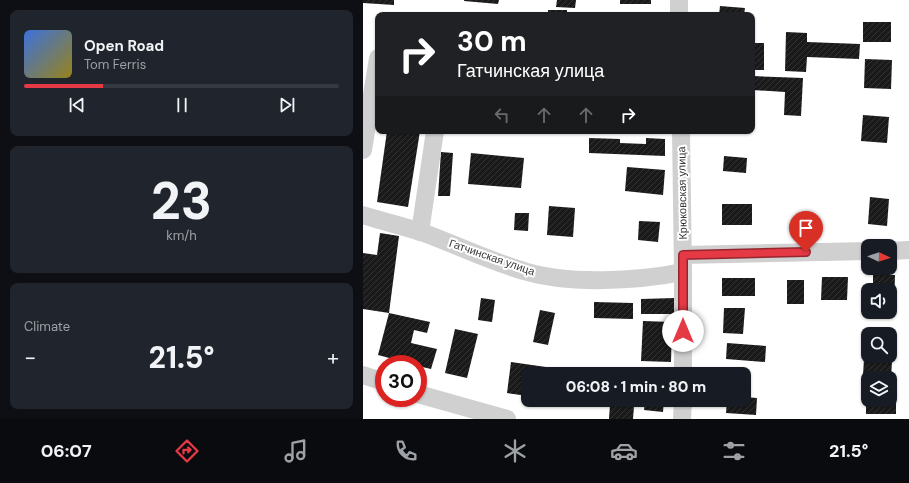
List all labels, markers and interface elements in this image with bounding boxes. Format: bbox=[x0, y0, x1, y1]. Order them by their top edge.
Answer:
text: 30 m bbox=[457, 23, 527, 60]
icon: right bbox=[391, 28, 443, 80]
text: Open Road bbox=[84, 36, 164, 56]
text: Tom Ferris bbox=[84, 56, 146, 73]
text: Гатчинская улица bbox=[457, 59, 604, 83]
icon: previous bbox=[66, 94, 88, 116]
icon: pause bbox=[171, 94, 193, 116]
icon: next bbox=[276, 94, 298, 116]
icon: left bbox=[491, 104, 513, 126]
icon: ahead bbox=[533, 104, 555, 126]
icon: ahead bbox=[575, 104, 597, 126]
icon: right bbox=[617, 104, 639, 126]
street label: Крюковская улица bbox=[674, 145, 690, 240]
text: 23 bbox=[151, 167, 212, 235]
pin bbox=[789, 211, 823, 252]
icon: arrive bbox=[795, 217, 817, 239]
text: km/h bbox=[166, 227, 197, 244]
street label: Гатчинская улица bbox=[447, 236, 538, 279]
north arrow bbox=[861, 239, 897, 275]
map controls bbox=[861, 239, 897, 407]
button: sound bbox=[861, 283, 897, 319]
position arrow bbox=[662, 310, 704, 352]
text: Climate bbox=[24, 318, 70, 335]
button: search bbox=[861, 327, 897, 363]
text: 21.5° bbox=[149, 338, 214, 377]
text: − bbox=[24, 343, 36, 372]
text: + bbox=[327, 343, 339, 372]
speed limit sign: 30 bbox=[375, 355, 427, 407]
button: layers bbox=[861, 371, 897, 407]
text: 06:08 · 1 min · 80 m bbox=[566, 377, 706, 397]
icon: directions bbox=[173, 437, 201, 465]
icon: music bbox=[282, 437, 310, 465]
icon: phone bbox=[392, 437, 420, 465]
icon: climate bbox=[501, 437, 529, 465]
icon: car bbox=[610, 437, 638, 465]
icon: filters bbox=[720, 437, 748, 465]
text: 06:07 bbox=[41, 439, 92, 463]
text: 21.5° bbox=[829, 439, 868, 463]

